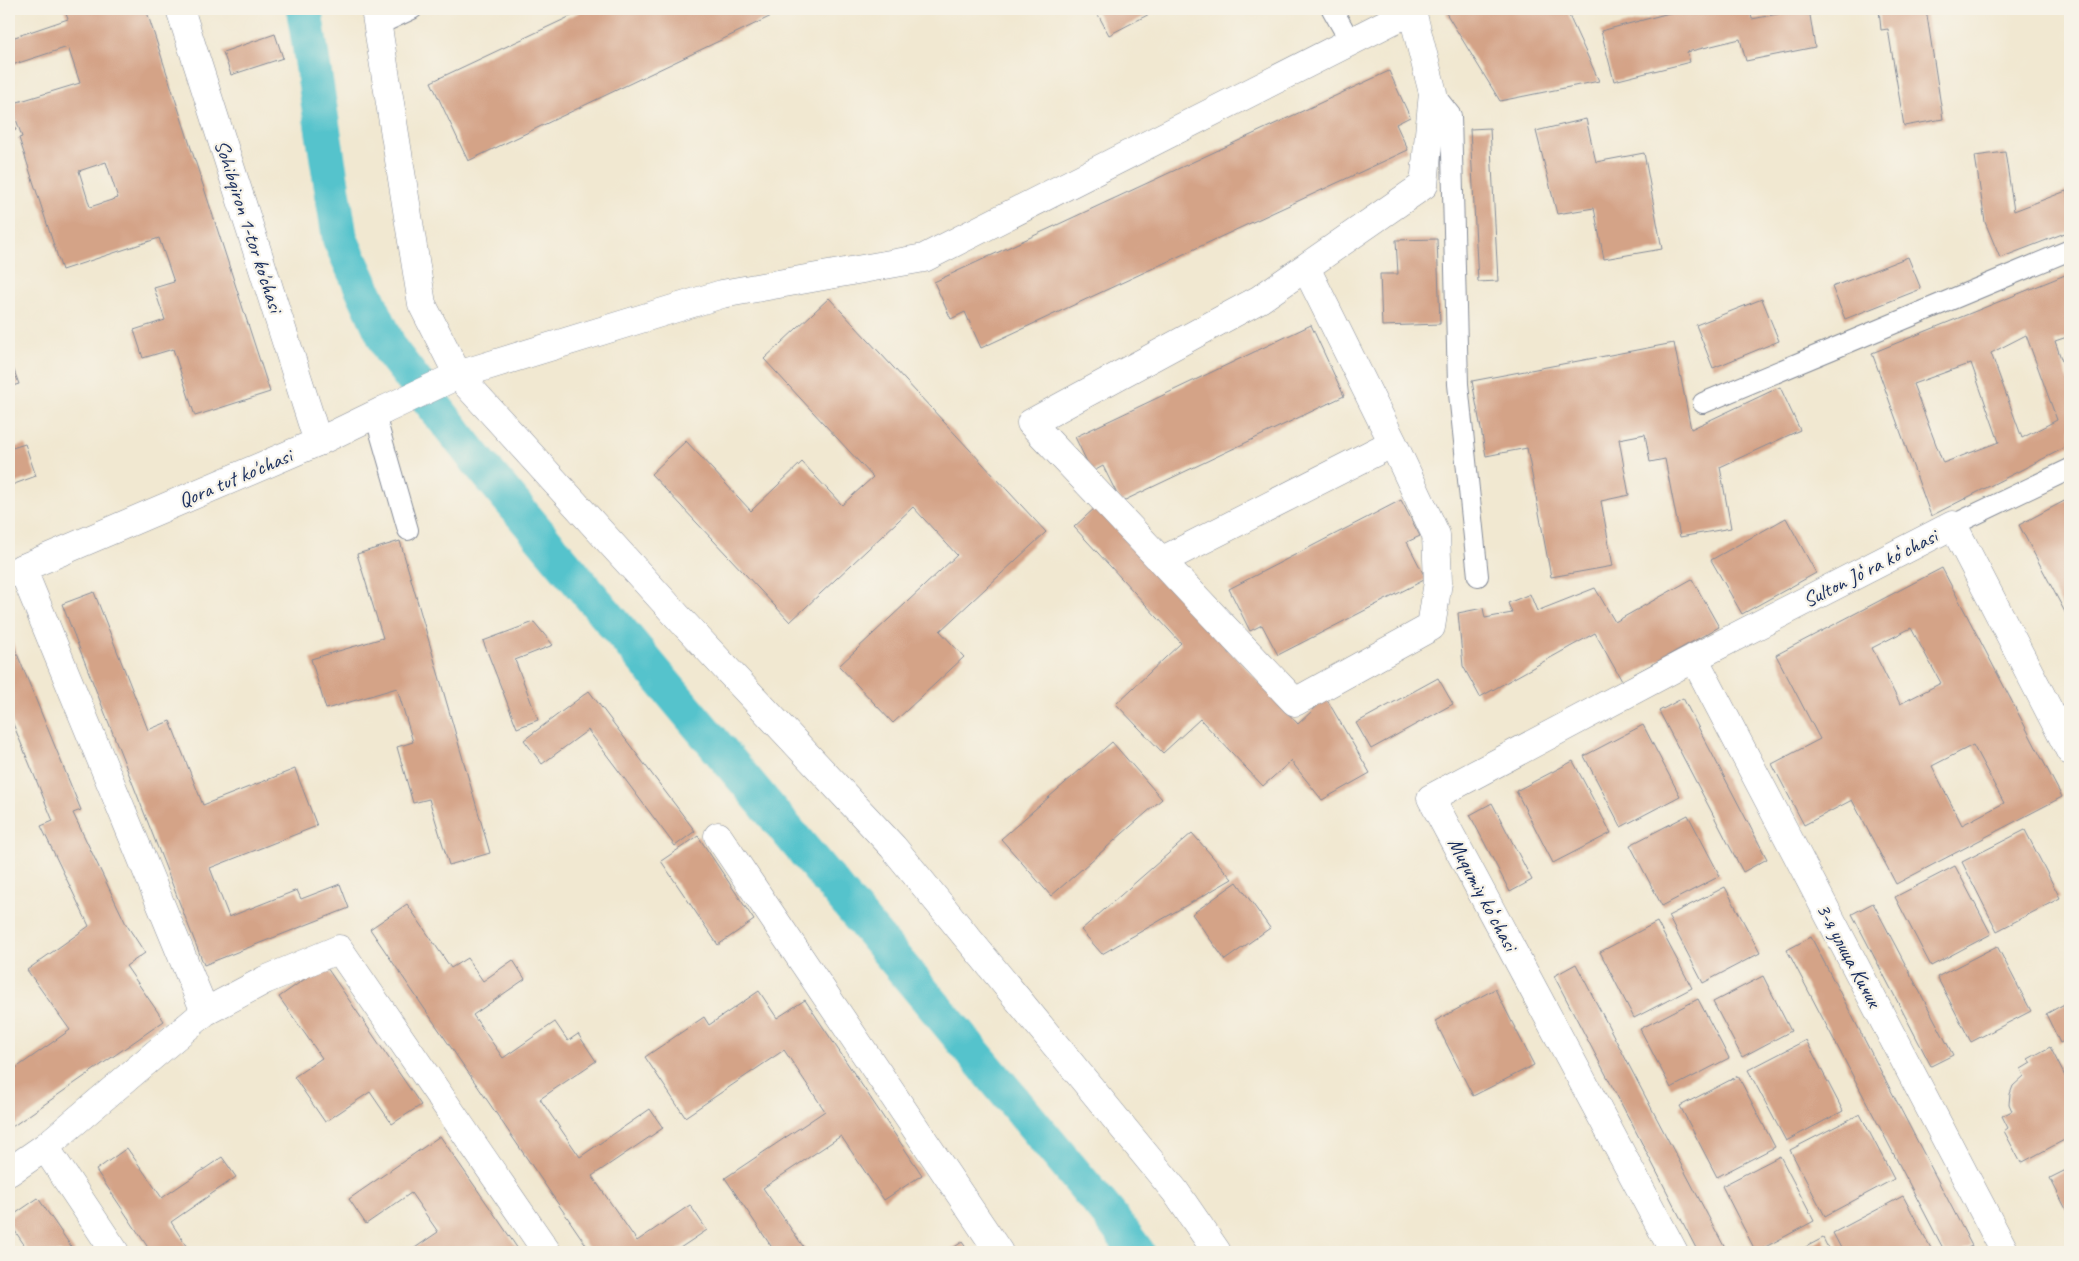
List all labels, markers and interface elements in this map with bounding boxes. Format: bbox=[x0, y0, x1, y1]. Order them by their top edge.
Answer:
street label: Sohibqiron 1-tor ko'chasi bbox=[209, 137, 290, 318]
street label: Qora tut ko'chasi bbox=[174, 441, 298, 514]
street label: Sulton Joʻra koʻchasi bbox=[1798, 522, 1944, 613]
street label: Muqumiy koʻchasi bbox=[1442, 833, 1525, 958]
street label: 3-я улица Кичик bbox=[1811, 899, 1888, 1013]

